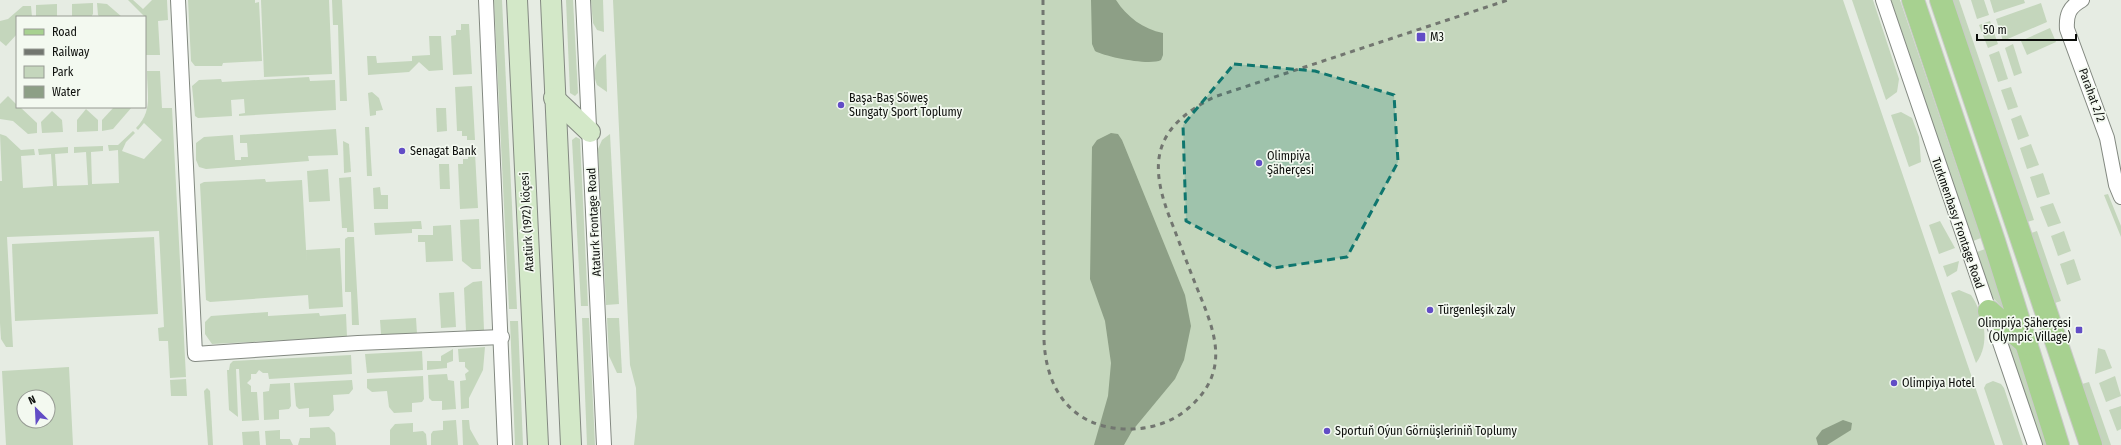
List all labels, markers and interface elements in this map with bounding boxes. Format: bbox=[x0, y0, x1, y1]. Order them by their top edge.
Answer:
legend bbox=[16, 16, 146, 108]
scale bar bbox=[1977, 16, 2076, 42]
text: 50 m bbox=[1983, 23, 2007, 37]
text: Road bbox=[52, 25, 77, 39]
place label: M3 bbox=[1430, 30, 1444, 44]
marker: M3 bbox=[1415, 31, 1427, 43]
text: Railway bbox=[52, 45, 90, 59]
text: Park bbox=[52, 65, 74, 79]
street label: Parahat 2/2 bbox=[2076, 66, 2108, 124]
text: Water bbox=[52, 85, 81, 99]
place label: Başa-Baş Söweş Sungaty Sport Toplumy bbox=[849, 91, 963, 119]
marker: Başa-Baş Söweş Sungaty Sport Toplumy bbox=[836, 100, 846, 110]
place label: Senagat Bank bbox=[410, 144, 477, 158]
marker: Senagat Bank bbox=[397, 146, 407, 156]
place label: Olimpiýa Şäherçesi bbox=[1267, 149, 1314, 177]
street label: Turkmenbasy Frontage Road bbox=[1929, 156, 1987, 290]
marker: Olimpiýa Şäherçesi bbox=[1254, 158, 1264, 168]
street label: Ataturk Frontage Road bbox=[584, 167, 604, 277]
street label: Atatürk (1972) köçesi bbox=[517, 172, 537, 272]
place label: Türgenleşik zaly bbox=[1438, 303, 1516, 317]
marker: Türgenleşik zaly bbox=[1425, 305, 1435, 315]
place label: Olimpiýa Şäherçesi (Olympic Village) bbox=[1978, 316, 2071, 344]
marker: Olimpiýa Şäherçesi (Olympic Village) bbox=[2074, 325, 2084, 335]
place label: Olimpiya Hotel bbox=[1902, 376, 1975, 390]
marker: Olimpiya Hotel bbox=[1889, 378, 1899, 388]
north arrow bbox=[16, 389, 56, 429]
text: N bbox=[26, 393, 38, 408]
place label: Sportuň Oýun Görnüşleriniň Toplumy bbox=[1335, 424, 1518, 438]
marker: Sportuň Oýun Görnüşleriniň Toplumy bbox=[1322, 426, 1332, 436]

